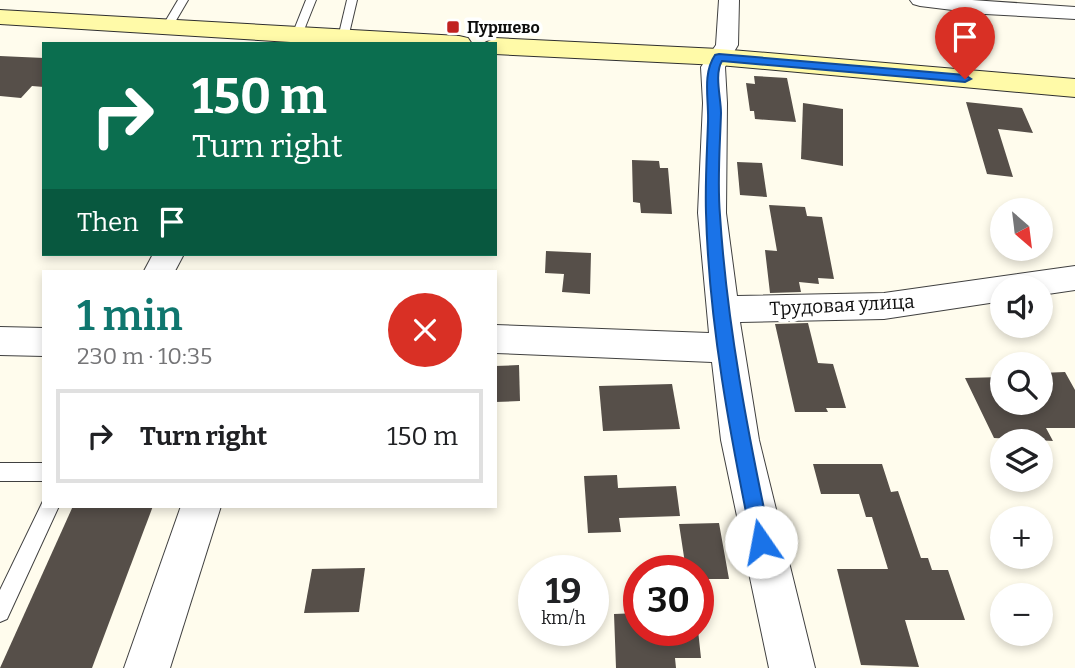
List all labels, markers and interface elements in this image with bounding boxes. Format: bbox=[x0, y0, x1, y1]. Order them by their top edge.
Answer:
pin bbox=[935, 7, 995, 79]
place label: Пуршево bbox=[467, 18, 540, 37]
icon: arrive bbox=[946, 18, 984, 56]
marker: Пуршево bbox=[445, 19, 461, 35]
text: 150 m bbox=[192, 67, 327, 126]
icon: right bbox=[77, 70, 168, 161]
text: Turn right bbox=[192, 127, 343, 165]
north arrow bbox=[990, 198, 1054, 261]
map controls bbox=[990, 198, 1053, 646]
icon: arrive bbox=[153, 203, 191, 241]
text: Then bbox=[77, 207, 139, 238]
button: sound bbox=[990, 275, 1053, 338]
street label: Трудовая улица bbox=[769, 290, 916, 320]
text: 1 min bbox=[77, 291, 183, 341]
button: close bbox=[388, 293, 462, 367]
text: 230 m · 10:35 bbox=[77, 342, 212, 370]
button: search bbox=[990, 352, 1053, 415]
icon: right bbox=[81, 417, 119, 455]
text: Turn right bbox=[140, 421, 267, 452]
text: 150 m bbox=[387, 421, 458, 452]
button: layers bbox=[990, 429, 1053, 492]
position arrow bbox=[724, 505, 798, 579]
button: + bbox=[990, 506, 1053, 569]
speed limit sign: 30 bbox=[623, 555, 714, 646]
text: 19 bbox=[546, 570, 581, 612]
button: − bbox=[990, 583, 1053, 646]
text: km/h bbox=[541, 607, 586, 629]

